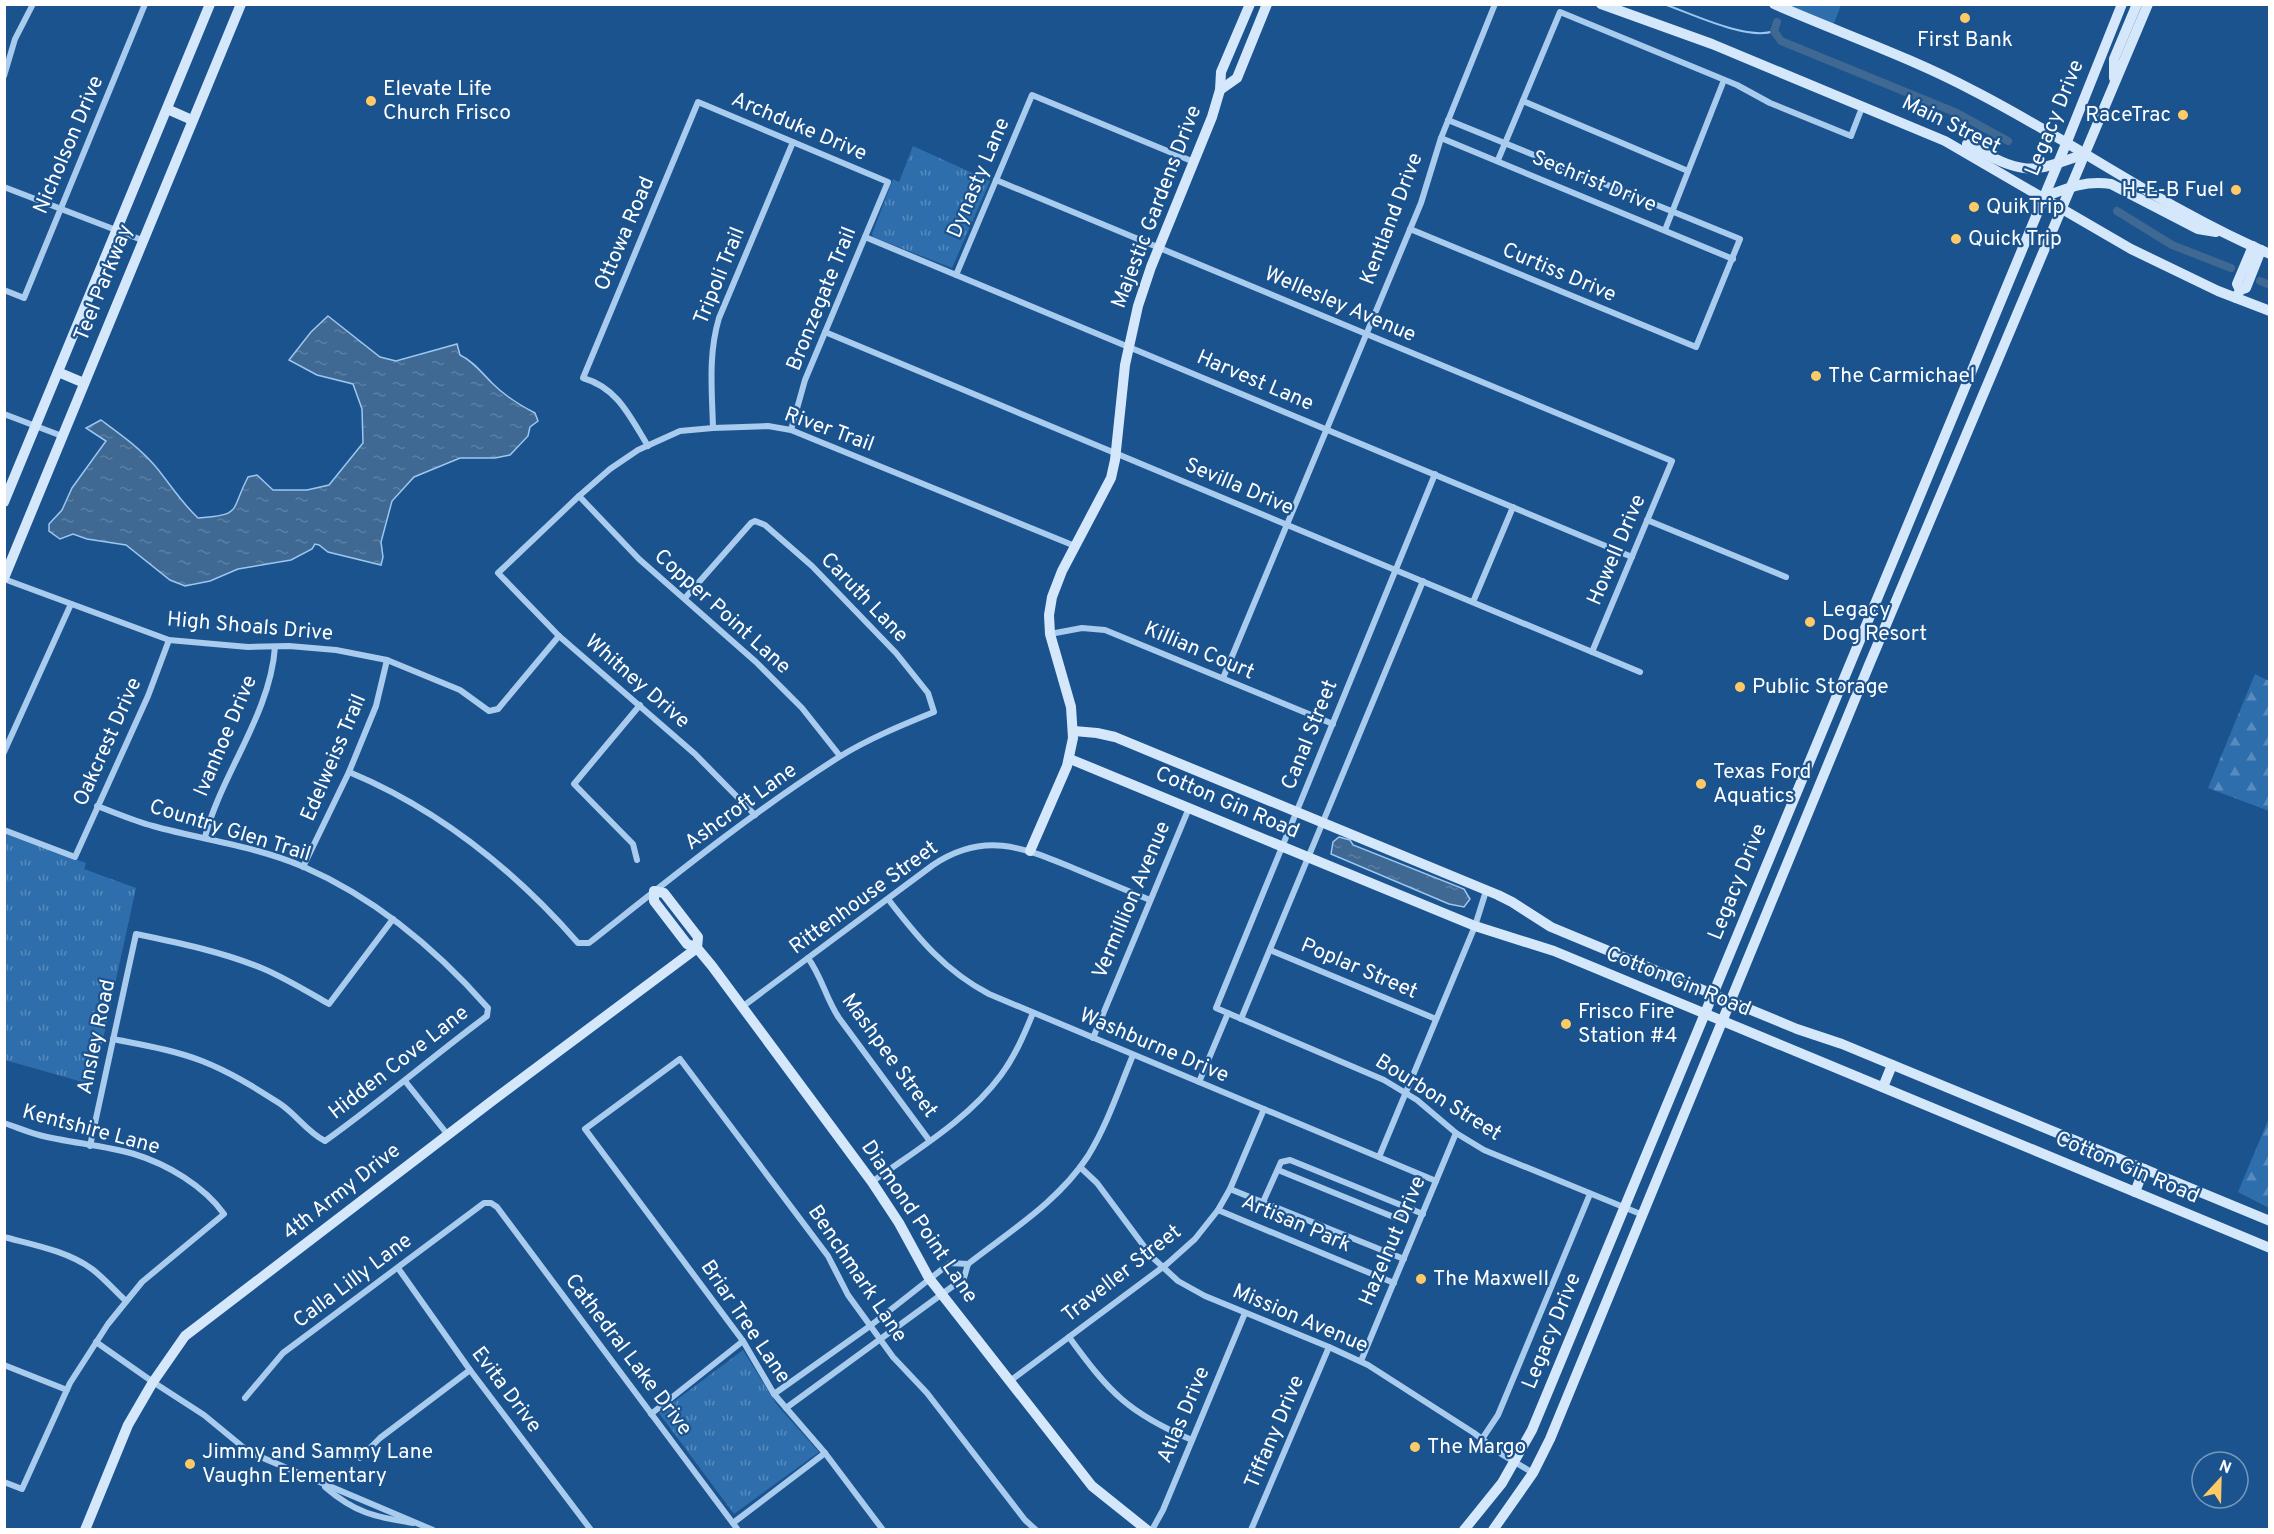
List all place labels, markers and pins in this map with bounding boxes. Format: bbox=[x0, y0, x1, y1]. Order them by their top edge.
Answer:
marker: First Bank bbox=[1958, 11, 1972, 25]
place label: First Bank bbox=[1917, 27, 2013, 54]
place label: Elevate Life Church Frisco bbox=[383, 76, 511, 127]
marker: Elevate Life Church Frisco bbox=[364, 94, 378, 108]
place label: RaceTrac bbox=[2085, 102, 2171, 129]
marker: RaceTrac bbox=[2176, 108, 2190, 122]
place label: H-E-B Fuel bbox=[2122, 177, 2224, 204]
marker: H-E-B Fuel bbox=[2229, 183, 2243, 197]
place label: QuikTrip bbox=[1986, 194, 2064, 221]
marker: QuikTrip bbox=[1967, 200, 1981, 214]
place label: Quick Trip bbox=[1968, 226, 2062, 253]
marker: Quick Trip bbox=[1949, 232, 1963, 246]
place label: The Carmichael bbox=[1828, 363, 1975, 390]
marker: The Carmichael bbox=[1809, 369, 1823, 383]
place label: Legacy Dog Resort bbox=[1822, 597, 1927, 648]
marker: Legacy Dog Resort bbox=[1803, 615, 1817, 629]
place label: Public Storage bbox=[1752, 674, 1889, 701]
marker: Public Storage bbox=[1733, 680, 1747, 694]
place label: Texas Ford Aquatics bbox=[1713, 759, 1811, 810]
marker: Texas Ford Aquatics bbox=[1694, 777, 1708, 791]
place label: Frisco Fire Station #4 bbox=[1578, 999, 1677, 1050]
marker: Frisco Fire Station #4 bbox=[1559, 1017, 1573, 1031]
place label: The Maxwell bbox=[1433, 1266, 1549, 1293]
marker: The Maxwell bbox=[1414, 1272, 1428, 1286]
place label: The Margo bbox=[1427, 1434, 1526, 1461]
place label: Jimmy and Sammy Lane Vaughn Elementary bbox=[202, 1439, 433, 1490]
marker: The Margo bbox=[1408, 1440, 1422, 1454]
marker: Jimmy and Sammy Lane Vaughn Elementary bbox=[183, 1457, 197, 1471]

